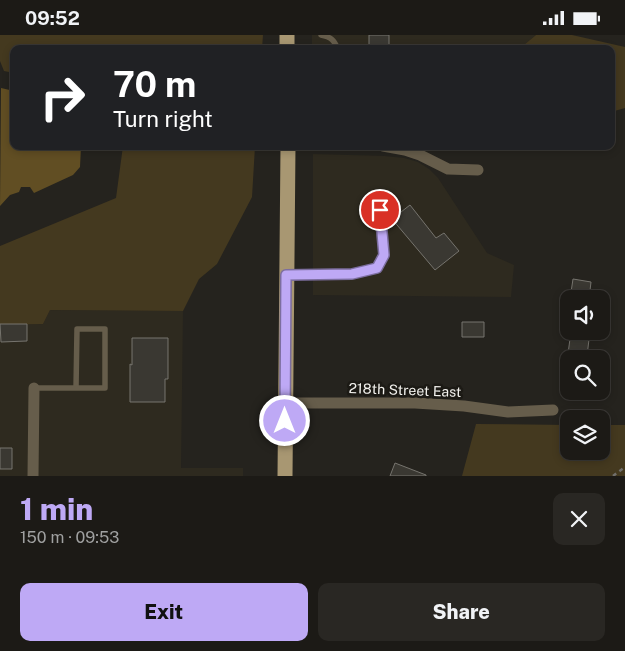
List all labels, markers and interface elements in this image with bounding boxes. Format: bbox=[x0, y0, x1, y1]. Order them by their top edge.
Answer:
text: 09:52 bbox=[25, 7, 80, 29]
text: 70 m bbox=[113, 64, 196, 105]
icon: right bbox=[30, 65, 95, 130]
text: Turn right bbox=[113, 106, 213, 132]
pin bbox=[359, 189, 401, 231]
icon: arrive bbox=[366, 196, 394, 224]
map controls bbox=[560, 290, 610, 460]
button: sound bbox=[560, 290, 610, 340]
button: search bbox=[560, 350, 610, 400]
street label: 218th Street East bbox=[348, 380, 462, 400]
position arrow bbox=[258, 394, 310, 446]
button: layers bbox=[560, 410, 610, 460]
text: 1 min bbox=[20, 491, 93, 527]
button: close bbox=[553, 493, 605, 545]
text: 150 m · 09:53 bbox=[20, 528, 119, 547]
button: Exit bbox=[20, 583, 308, 641]
button: Share bbox=[318, 583, 605, 641]

